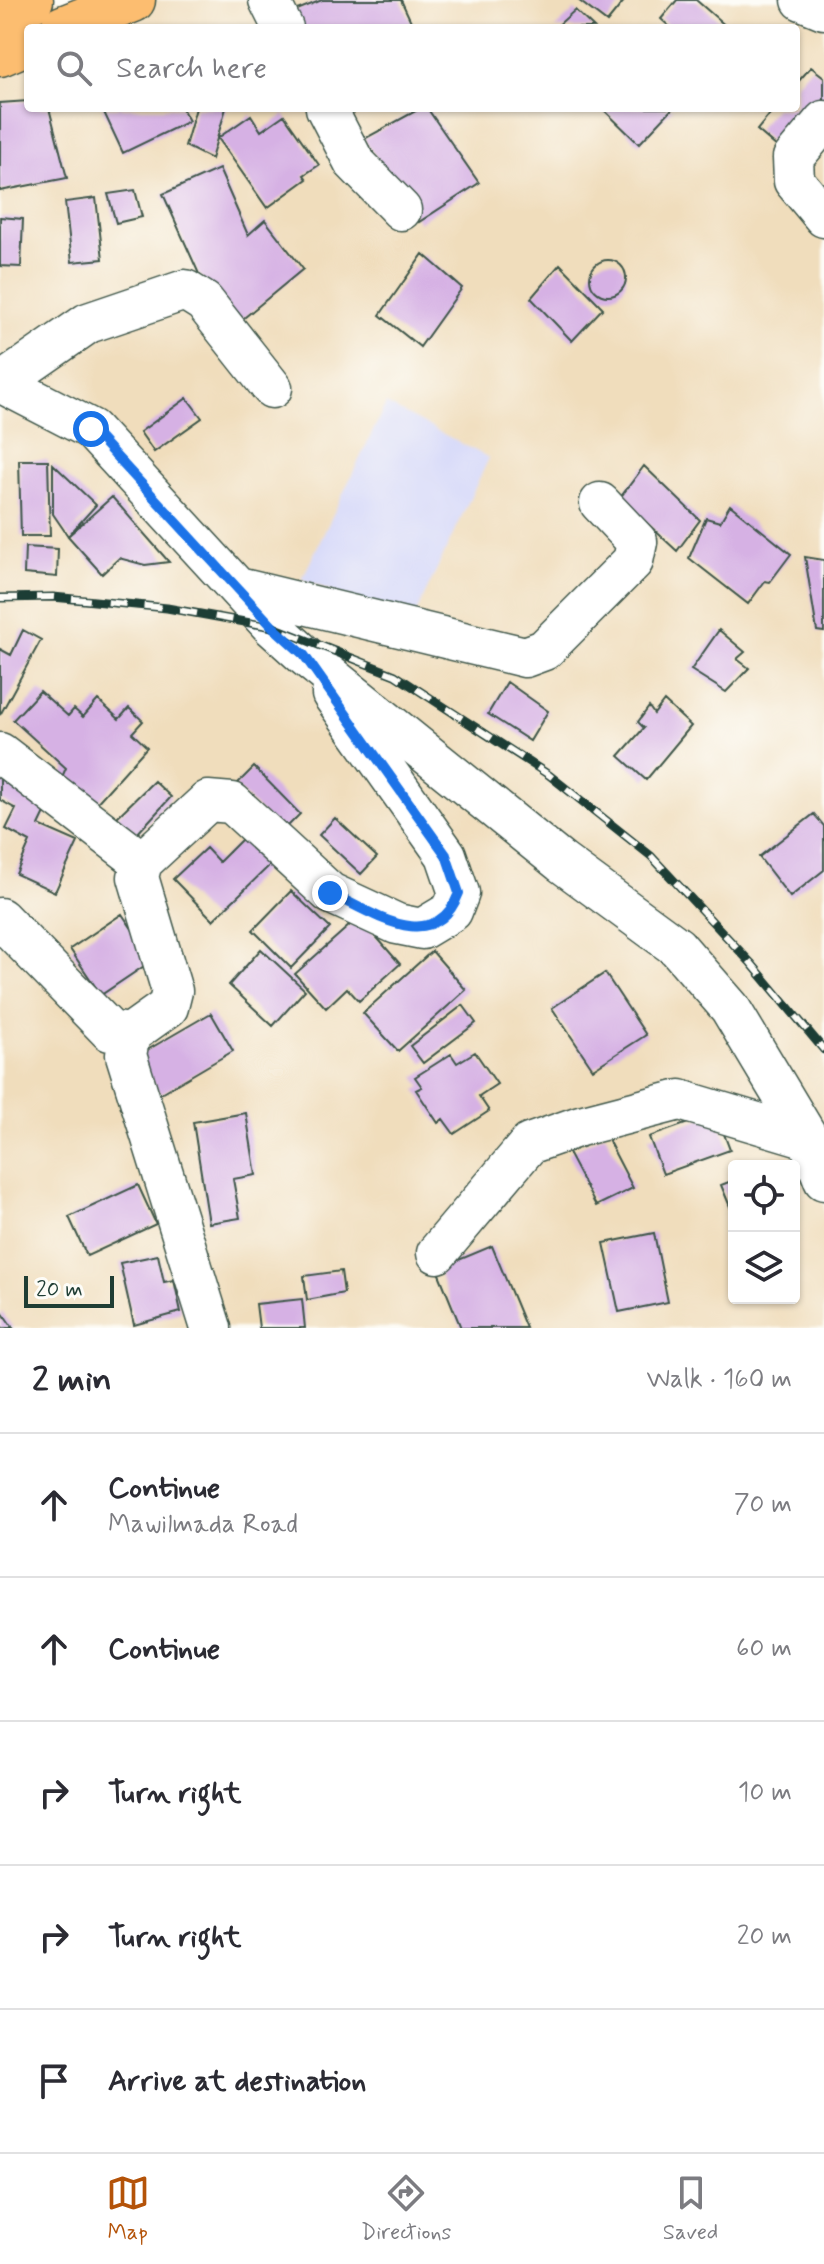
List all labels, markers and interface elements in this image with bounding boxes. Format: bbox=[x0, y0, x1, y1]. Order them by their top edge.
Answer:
search box bbox=[24, 24, 800, 112]
icon: search bbox=[52, 46, 96, 90]
text: Search here bbox=[116, 49, 267, 88]
route start bbox=[73, 411, 109, 447]
route end bbox=[312, 875, 348, 911]
map controls bbox=[728, 1160, 800, 1304]
button: locate bbox=[728, 1160, 800, 1232]
button: layers bbox=[728, 1232, 800, 1304]
scale bar bbox=[24, 1272, 114, 1308]
text: 20 m bbox=[36, 1276, 83, 1304]
text: 2 min bbox=[32, 1358, 112, 1403]
text: Walk · 160 m bbox=[646, 1363, 792, 1397]
text: Continue bbox=[108, 1469, 220, 1508]
icon: ahead bbox=[32, 1483, 76, 1527]
text: 70 m bbox=[734, 1488, 792, 1522]
text: Mawilmada Road bbox=[108, 1508, 298, 1542]
icon: ahead bbox=[32, 1627, 76, 1671]
text: Continue bbox=[108, 1630, 220, 1669]
text: 60 m bbox=[736, 1632, 792, 1666]
icon: right bbox=[32, 1771, 76, 1815]
text: Turn right bbox=[108, 1774, 241, 1813]
text: 10 m bbox=[738, 1776, 792, 1810]
icon: right bbox=[32, 1915, 76, 1959]
text: Turn right bbox=[108, 1918, 241, 1957]
text: 20 m bbox=[737, 1920, 792, 1954]
icon: arrive bbox=[32, 2059, 76, 2103]
text: Arrive at destination bbox=[108, 2062, 366, 2101]
tab: Map bbox=[106, 2171, 150, 2247]
tab: Directions bbox=[361, 2171, 451, 2247]
tab: Saved bbox=[663, 2171, 718, 2247]

